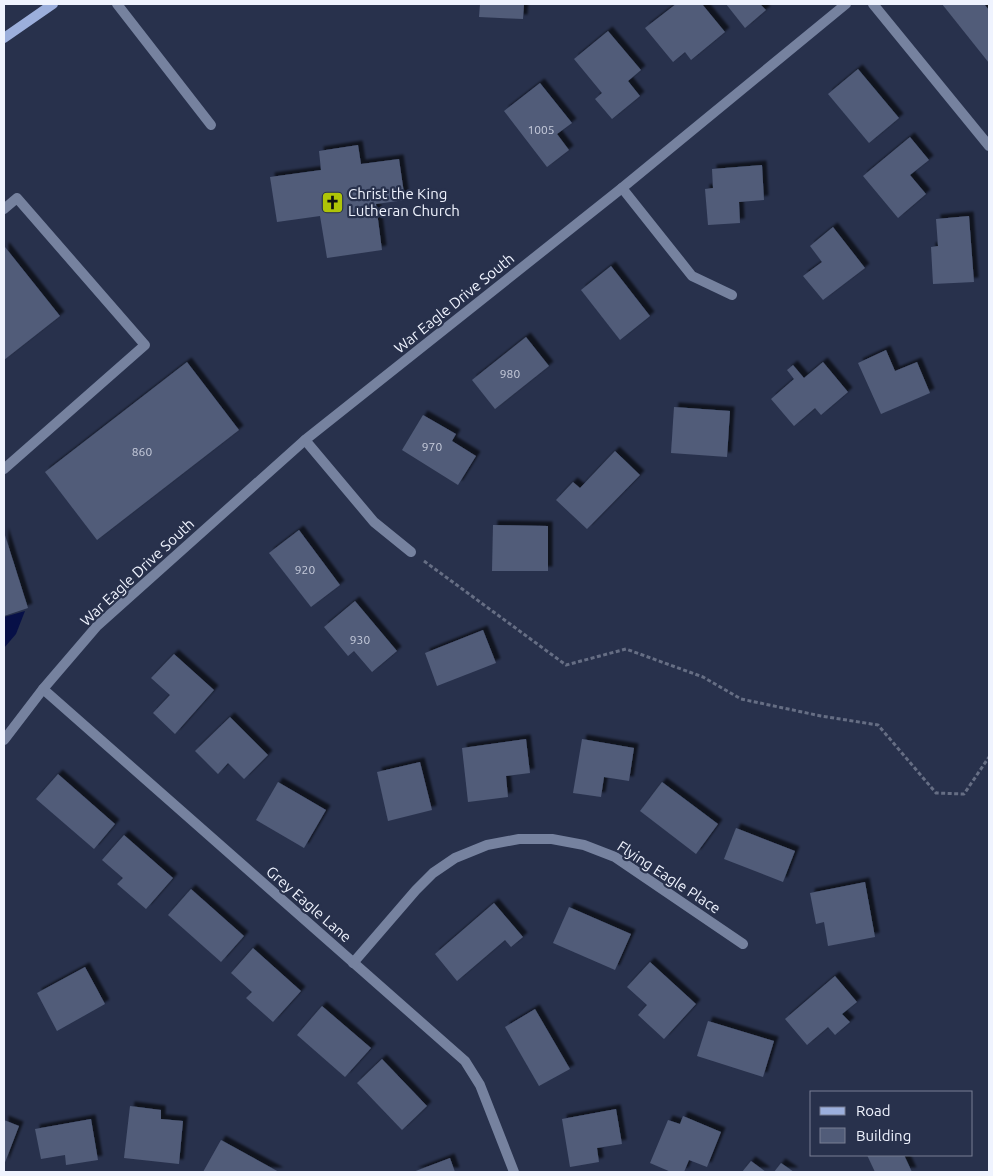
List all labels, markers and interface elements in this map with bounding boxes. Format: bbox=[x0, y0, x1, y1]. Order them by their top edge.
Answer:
house number: 1005 bbox=[527, 123, 555, 136]
place label: Christ the King Lutheran Church bbox=[348, 185, 460, 219]
church icon: Christ the King Lutheran Church bbox=[320, 190, 344, 214]
street label: War Eagle Drive South bbox=[391, 249, 517, 357]
house number: 980 bbox=[500, 367, 520, 380]
house number: 970 bbox=[422, 440, 442, 453]
house number: 860 bbox=[132, 445, 152, 458]
street label: War Eagle Drive South bbox=[77, 515, 197, 629]
house number: 920 bbox=[295, 563, 315, 576]
house number: 930 bbox=[350, 633, 370, 646]
street label: Flying Eagle Place bbox=[614, 837, 724, 917]
street label: Grey Eagle Lane bbox=[263, 862, 355, 946]
legend bbox=[810, 1091, 973, 1156]
text: Road bbox=[856, 1102, 891, 1119]
text: Building bbox=[856, 1127, 911, 1144]

